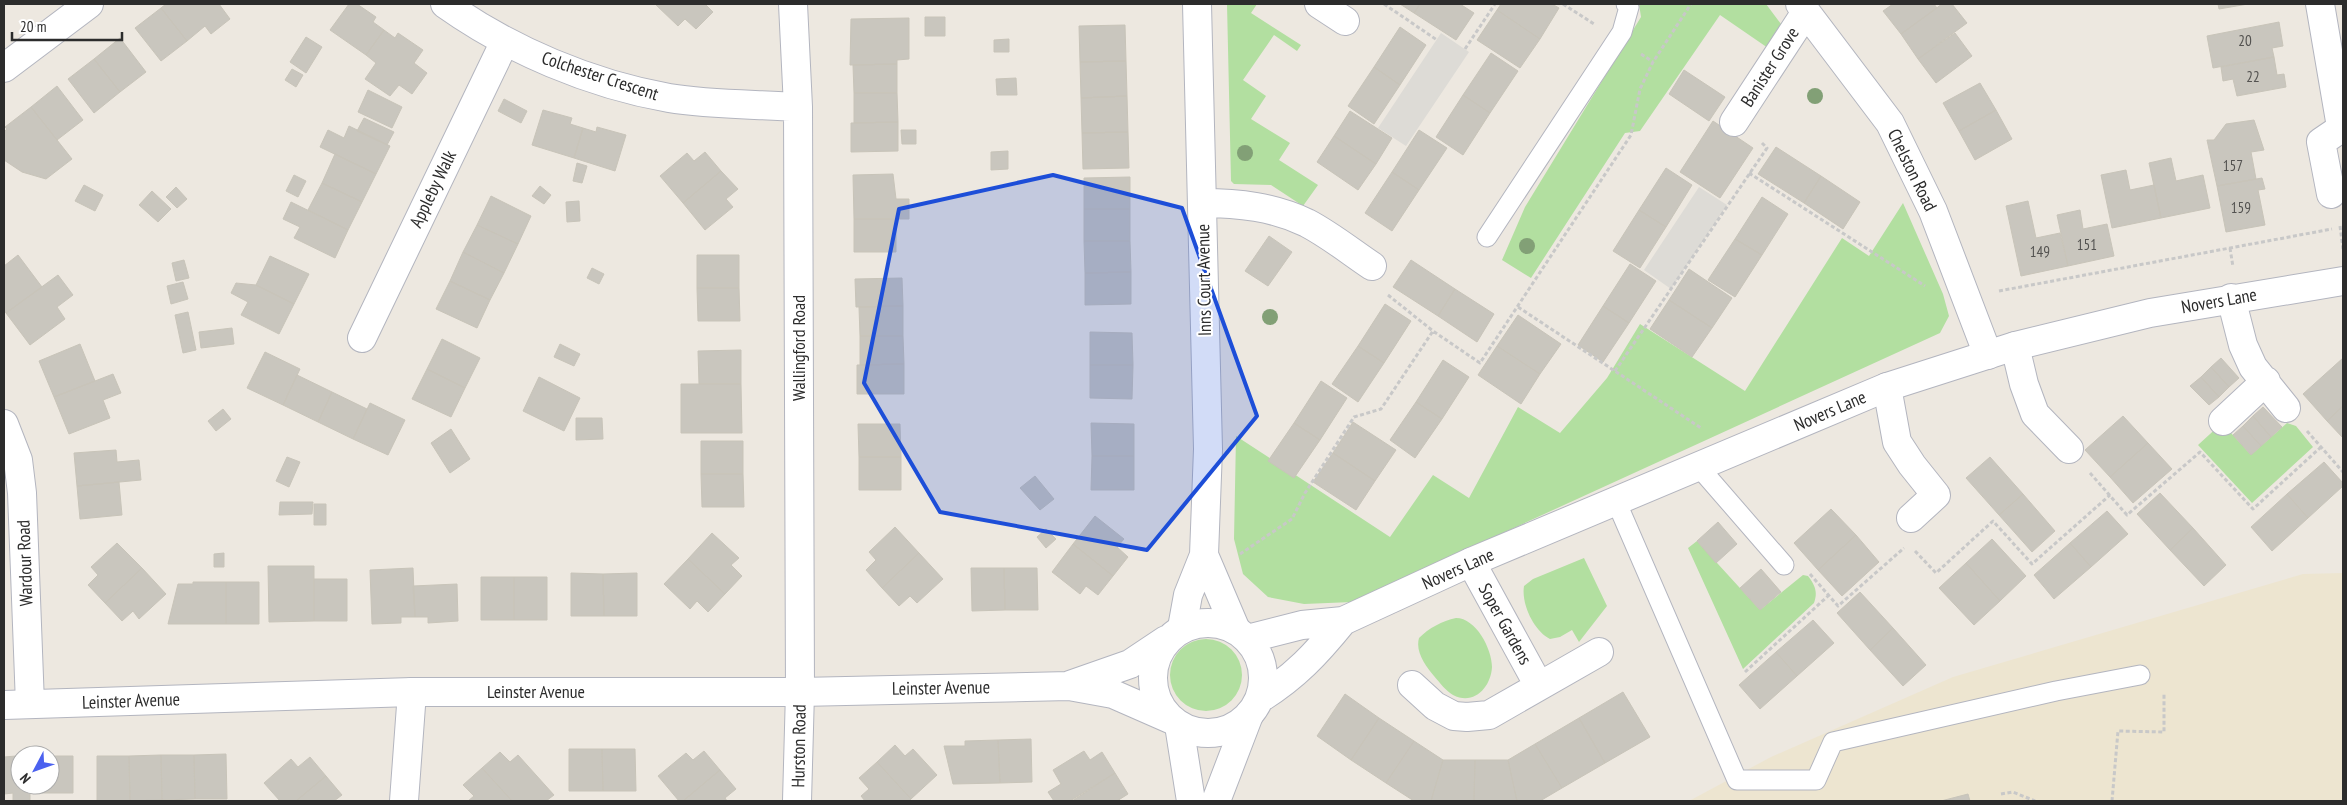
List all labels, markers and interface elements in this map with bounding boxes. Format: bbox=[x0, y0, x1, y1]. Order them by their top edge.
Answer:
scale bar bbox=[12, 10, 122, 42]
text: 20 m bbox=[20, 17, 46, 36]
street label: Banister Grove bbox=[1735, 23, 1804, 111]
house number: 20 bbox=[2238, 31, 2252, 50]
street label: Colchester Crescent bbox=[539, 46, 661, 105]
house number: 22 bbox=[2246, 67, 2260, 86]
street label: Chelston Road bbox=[1883, 125, 1942, 215]
street label: Appleby Walk bbox=[404, 146, 461, 231]
house number: 157 bbox=[2223, 156, 2243, 175]
house number: 159 bbox=[2231, 198, 2251, 217]
street label: Inns Court Avenue bbox=[1191, 224, 1216, 336]
house number: 151 bbox=[2077, 235, 2097, 254]
house number: 149 bbox=[2030, 242, 2050, 261]
street label: Novers Lane bbox=[2179, 283, 2258, 318]
street label: Wallingford Road bbox=[787, 295, 810, 401]
street label: Novers Lane bbox=[1790, 385, 1869, 436]
street label: Wardour Road bbox=[11, 519, 38, 607]
street label: Novers Lane bbox=[1418, 543, 1497, 595]
street label: Soper Gardens bbox=[1474, 579, 1537, 669]
street label: Leinster Avenue bbox=[892, 675, 990, 700]
street label: Leinster Avenue bbox=[487, 680, 585, 703]
street label: Leinster Avenue bbox=[82, 687, 180, 714]
street label: Hurston Road bbox=[786, 704, 811, 788]
north arrow bbox=[10, 745, 60, 795]
text: N bbox=[16, 770, 34, 787]

